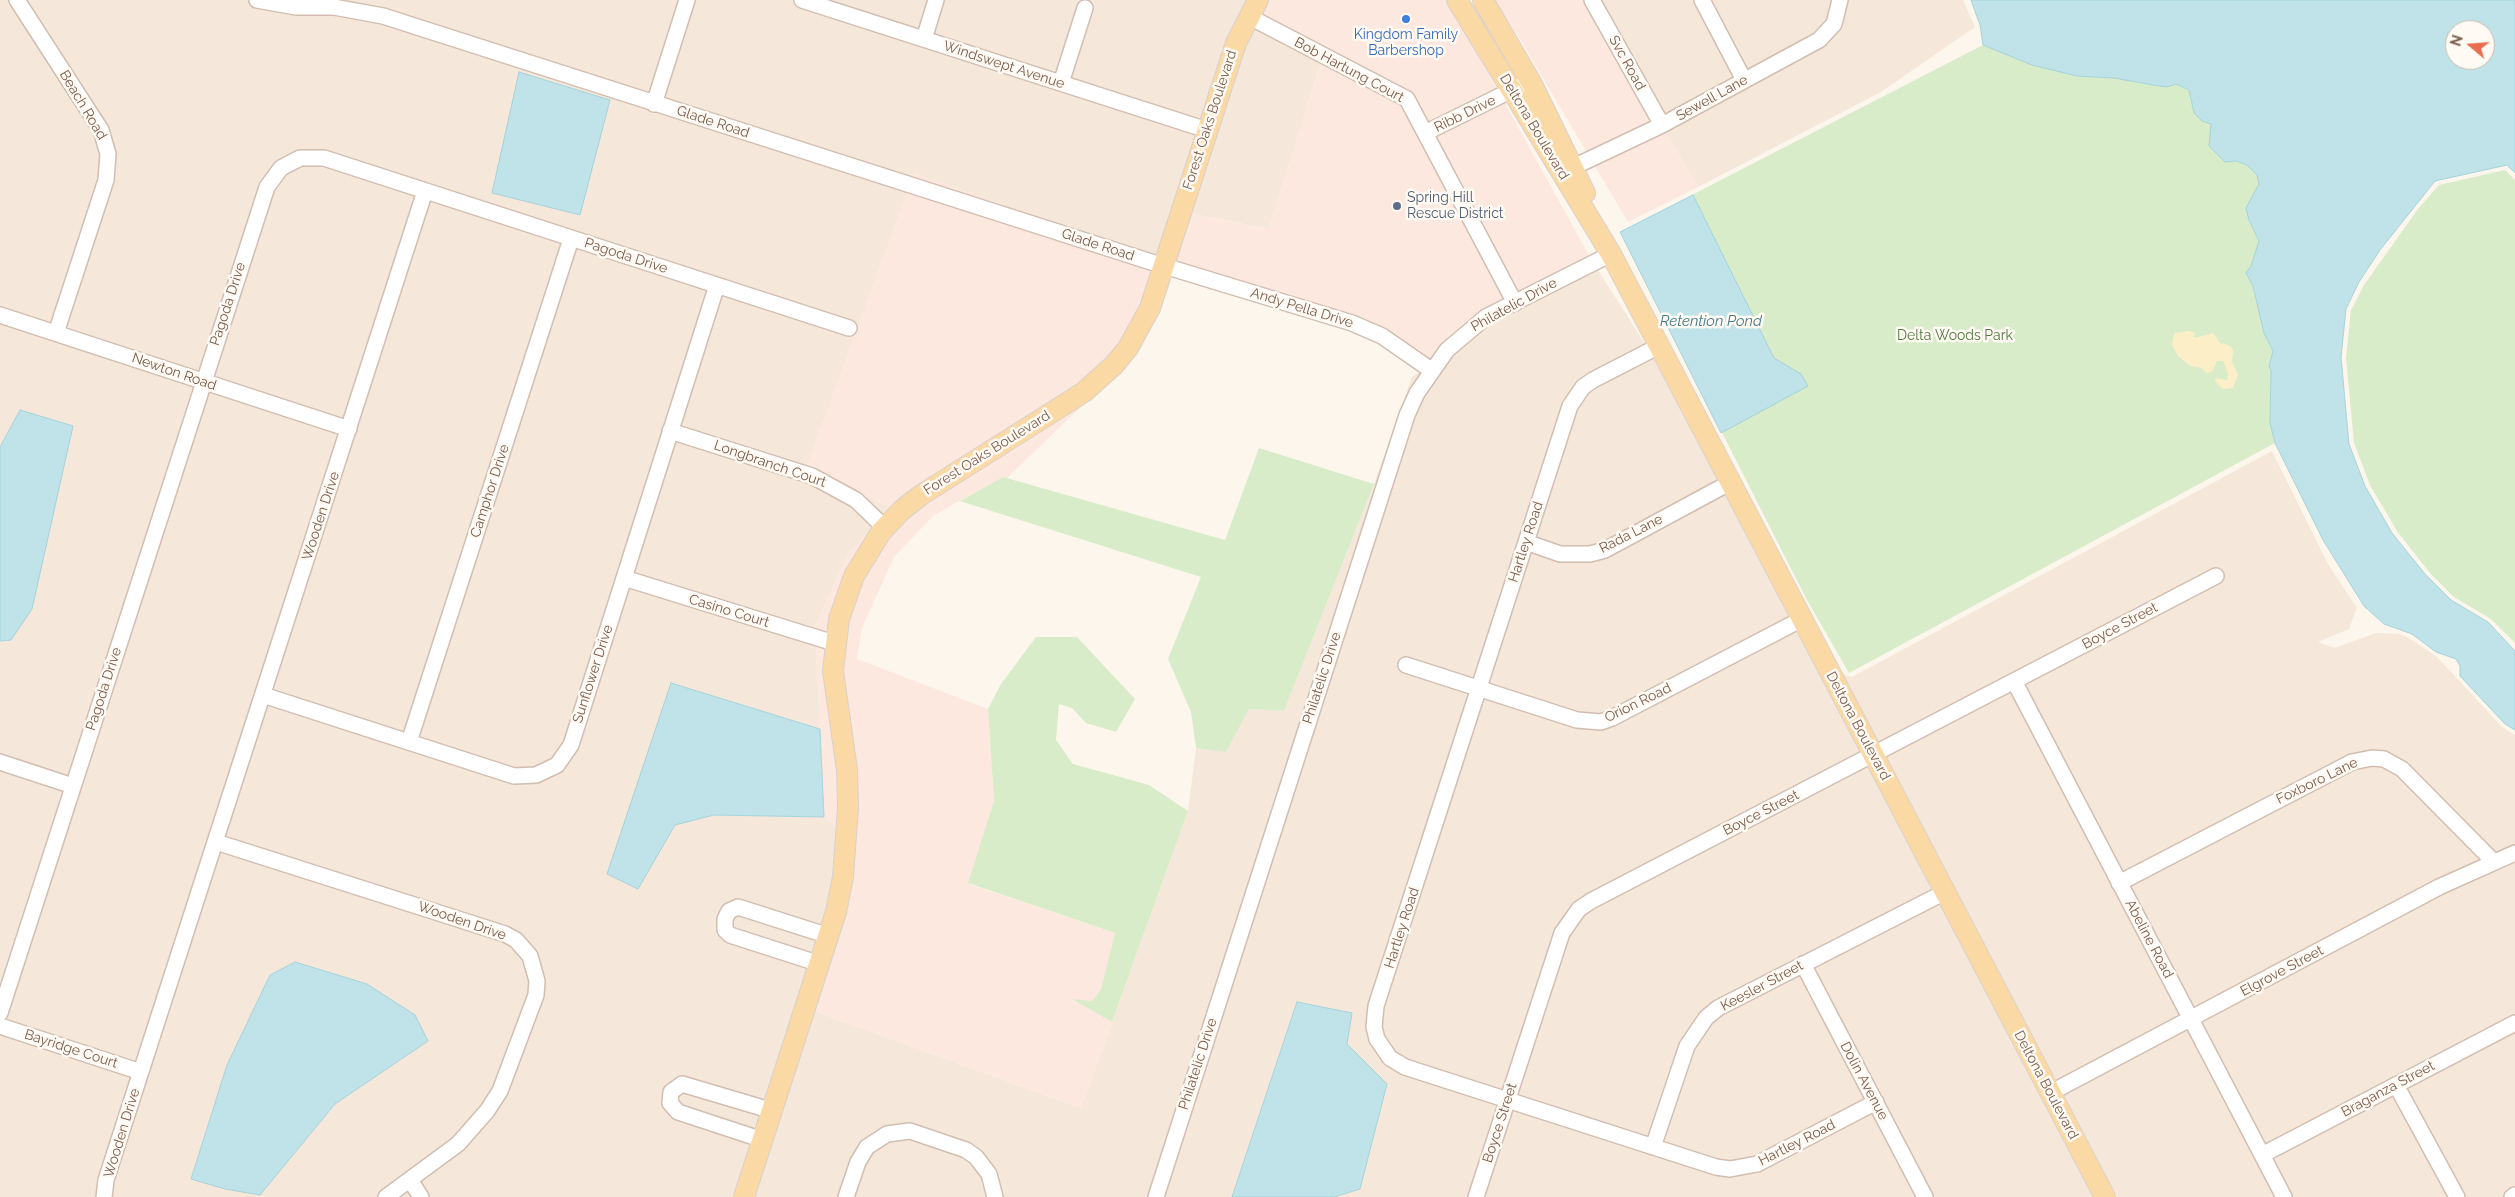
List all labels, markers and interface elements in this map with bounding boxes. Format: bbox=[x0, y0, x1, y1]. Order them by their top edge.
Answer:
marker: Kingdom Family Barbershop bbox=[1400, 13, 1412, 25]
north arrow bbox=[2445, 20, 2495, 70]
place label: Kingdom Family Barbershop bbox=[1354, 27, 1458, 59]
street label: Svc Road bbox=[1605, 33, 1649, 93]
text: N bbox=[2447, 33, 2466, 48]
street label: Bob Hartung Court bbox=[1291, 34, 1407, 106]
street label: Windswept Avenue bbox=[941, 37, 1067, 93]
street label: Forest Oaks Boulevard bbox=[1179, 48, 1241, 192]
street label: Beach Road bbox=[56, 67, 110, 143]
street label: Deltona Boulevard bbox=[1496, 71, 1572, 183]
street label: Sewell Lane bbox=[1673, 71, 1751, 125]
street label: Ribb Drive bbox=[1431, 92, 1499, 136]
street label: Glade Road bbox=[674, 102, 752, 142]
place label: Spring Hill Rescue District bbox=[1407, 190, 1504, 222]
marker: Spring Hill Rescue District bbox=[1391, 200, 1403, 212]
street label: Glade Road bbox=[1059, 225, 1137, 265]
street label: Pagoda Drive bbox=[582, 235, 670, 277]
street label: Pagoda Drive bbox=[207, 260, 249, 348]
street label: Philatelic Drive bbox=[1468, 274, 1560, 336]
street label: Andy Pella Drive bbox=[1249, 284, 1355, 332]
water label: Retention Pond bbox=[1660, 312, 1762, 330]
park label: Delta Woods Park bbox=[1897, 328, 2013, 344]
street label: Newton Road bbox=[130, 350, 218, 394]
street label: Forest Oaks Boulevard bbox=[921, 407, 1053, 499]
street label: Longbranch Court bbox=[712, 437, 828, 491]
street label: Camphor Drive bbox=[467, 442, 513, 540]
street label: Wooden Drive bbox=[299, 469, 343, 563]
street label: Hartley Road bbox=[1505, 499, 1547, 585]
street label: Rada Lane bbox=[1597, 511, 1665, 557]
street label: Casino Court bbox=[687, 591, 771, 631]
street label: Boyce Street bbox=[2079, 599, 2161, 653]
street label: Sunflower Drive bbox=[569, 623, 617, 725]
street label: Philatelic Drive bbox=[1299, 630, 1345, 726]
street label: Pagoda Drive bbox=[83, 645, 125, 733]
street label: Deltona Boulevard bbox=[1822, 669, 1894, 783]
street label: Orion Road bbox=[1602, 680, 1674, 726]
street label: Foxboro Lane bbox=[2274, 754, 2360, 808]
street label: Boyce Street bbox=[1720, 787, 1802, 839]
street label: Hartley Road bbox=[1381, 885, 1423, 971]
street label: Abeline Road bbox=[2121, 897, 2177, 981]
street label: Wooden Drive bbox=[416, 898, 508, 944]
street label: Elgrove Street bbox=[2238, 942, 2326, 1000]
street label: Keesler Street bbox=[1718, 957, 1806, 1015]
street label: Philatelic Drive bbox=[1175, 1016, 1221, 1112]
street label: Bayridge Court bbox=[22, 1026, 120, 1072]
street label: Deltona Boulevard bbox=[2010, 1028, 2082, 1142]
street label: Dolin Avenue bbox=[1836, 1039, 1892, 1123]
street label: Braganza Street bbox=[2339, 1057, 2437, 1121]
street label: Boyce Street bbox=[1479, 1081, 1521, 1165]
street label: Wooden Drive bbox=[100, 1086, 144, 1180]
street label: Hartley Road bbox=[1756, 1116, 1838, 1170]

